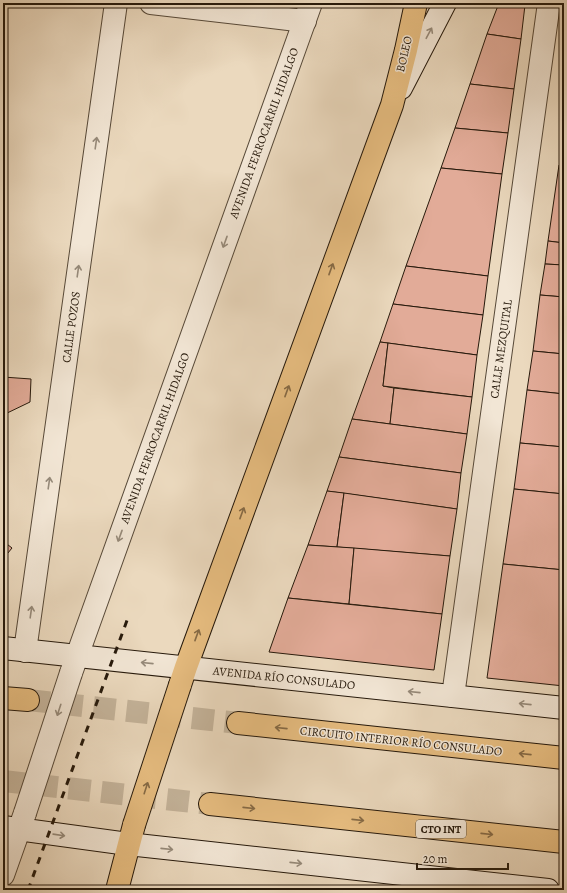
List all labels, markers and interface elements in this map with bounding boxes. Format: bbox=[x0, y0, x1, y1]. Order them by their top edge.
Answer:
one-way arrow bbox=[426, 27, 433, 39]
street label: BOLEO bbox=[392, 34, 416, 74]
street label: AVENIDA FERROCARRIL HIDALGO bbox=[225, 45, 302, 222]
one-way arrow bbox=[92, 136, 100, 149]
one-way arrow bbox=[221, 236, 229, 248]
one-way arrow bbox=[328, 264, 336, 276]
one-way arrow bbox=[74, 265, 82, 278]
street label: CALLE POZOS bbox=[58, 290, 84, 364]
street label: CALLE MEZQUITAL bbox=[486, 298, 516, 399]
street label: AVENIDA FERROCARRIL HIDALGO bbox=[116, 350, 193, 527]
one-way arrow bbox=[283, 386, 291, 398]
one-way arrow bbox=[45, 477, 53, 490]
one-way arrow bbox=[238, 508, 246, 520]
one-way arrow bbox=[115, 530, 123, 542]
one-way arrow bbox=[27, 606, 35, 619]
one-way arrow bbox=[194, 630, 202, 642]
one-way arrow bbox=[141, 659, 154, 667]
street label: AVENIDA RÍO CONSULADO bbox=[211, 662, 356, 693]
one-way arrow bbox=[408, 688, 421, 695]
one-way arrow bbox=[519, 700, 532, 708]
one-way arrow bbox=[55, 704, 62, 717]
street label: CIRCUITO INTERIOR RÍO CONSULADO bbox=[299, 722, 503, 760]
one-way arrow bbox=[275, 724, 288, 731]
one-way arrow bbox=[519, 750, 532, 758]
one-way arrow bbox=[143, 782, 150, 795]
one-way arrow bbox=[242, 804, 255, 812]
one-way arrow bbox=[351, 816, 364, 823]
road number: CTO INT bbox=[416, 820, 466, 838]
one-way arrow bbox=[480, 830, 493, 837]
one-way arrow bbox=[52, 831, 65, 839]
one-way arrow bbox=[160, 845, 173, 852]
scale bar bbox=[417, 845, 508, 871]
text: 20 m bbox=[423, 851, 447, 867]
one-way arrow bbox=[289, 859, 302, 866]

